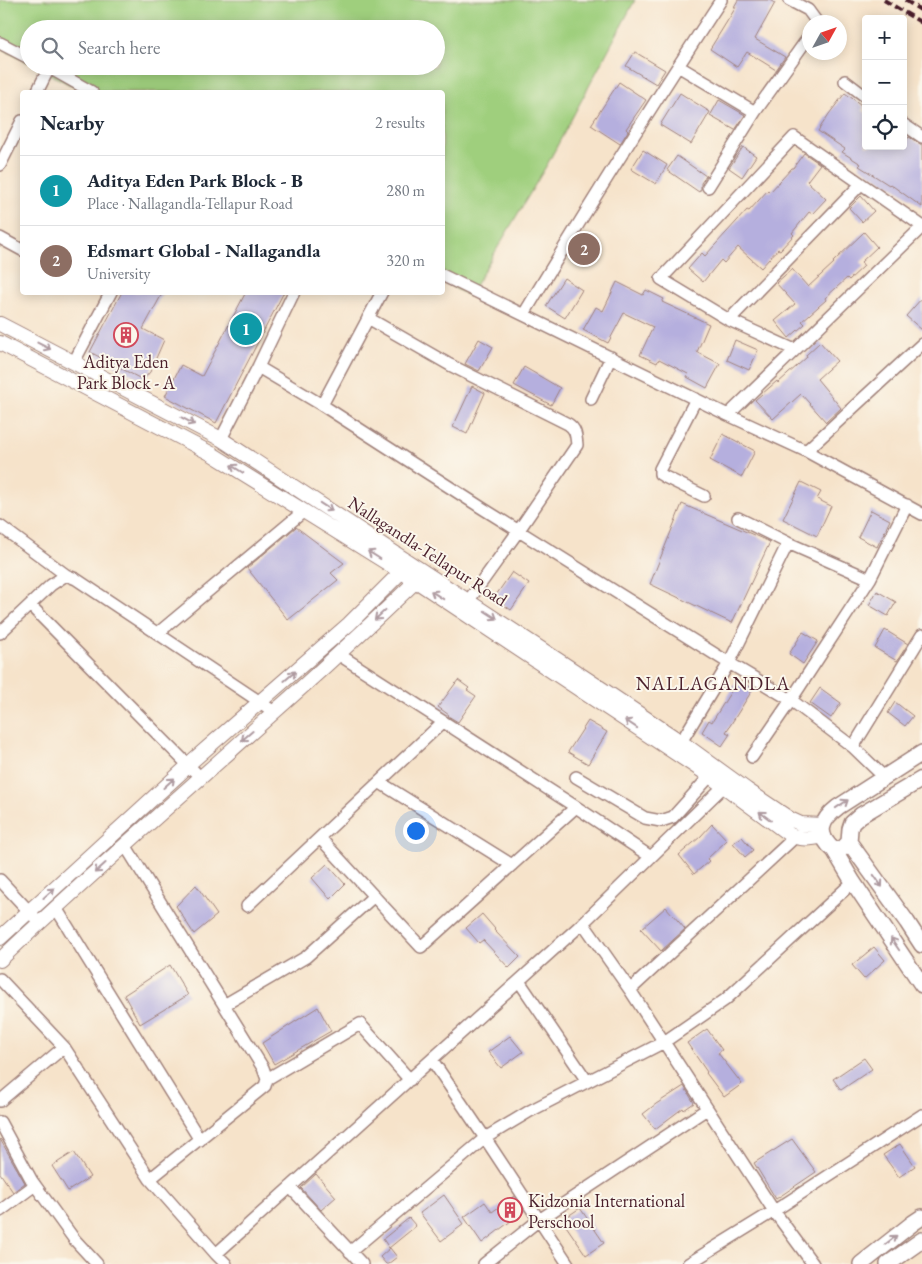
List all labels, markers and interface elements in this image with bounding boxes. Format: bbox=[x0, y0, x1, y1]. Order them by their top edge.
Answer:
north arrow bbox=[802, 15, 847, 60]
map controls bbox=[862, 15, 907, 150]
button: + bbox=[862, 15, 907, 60]
search box bbox=[20, 20, 445, 75]
icon: search bbox=[38, 34, 66, 62]
text: Search here bbox=[78, 35, 160, 60]
button: − bbox=[862, 60, 907, 105]
button: locate bbox=[862, 105, 907, 150]
text: Nearby bbox=[40, 109, 104, 136]
text: 2 results bbox=[375, 112, 425, 133]
text: Aditya Eden Park Block - B bbox=[87, 168, 303, 193]
text: 1 bbox=[52, 180, 60, 201]
text: 280 m bbox=[386, 180, 425, 201]
text: Place · Nallagandla-Tellapur Road bbox=[87, 193, 293, 214]
pin: 2 bbox=[568, 230, 600, 268]
text: Edsmart Global - Nallagandla bbox=[87, 238, 321, 263]
text: 2 bbox=[52, 250, 60, 271]
text: 320 m bbox=[386, 250, 425, 271]
text: University bbox=[87, 263, 151, 284]
pin: 1 bbox=[230, 310, 262, 348]
building icon: Aditya Eden Park Block - A bbox=[113, 322, 139, 348]
one-way arrow bbox=[36, 341, 51, 351]
place label: Aditya Eden Park Block - A bbox=[77, 350, 176, 394]
one-way arrow bbox=[180, 417, 195, 426]
one-way arrow bbox=[230, 464, 244, 474]
street label: Nallagandla-Tellapur Road bbox=[344, 491, 513, 612]
one-way arrow bbox=[318, 502, 332, 512]
one-way arrow bbox=[368, 550, 382, 560]
one-way arrow bbox=[430, 590, 444, 601]
one-way arrow bbox=[374, 609, 386, 621]
one-way arrow bbox=[484, 610, 498, 620]
one-way arrow bbox=[284, 670, 297, 681]
district label: NALLAGANDLA bbox=[636, 671, 790, 696]
one-way arrow bbox=[624, 719, 638, 729]
one-way arrow bbox=[241, 730, 254, 742]
one-way arrow bbox=[162, 778, 175, 789]
one-way arrow bbox=[835, 799, 849, 809]
one-way arrow bbox=[759, 810, 772, 821]
your location bbox=[403, 818, 429, 844]
one-way arrow bbox=[93, 862, 106, 874]
one-way arrow bbox=[873, 874, 883, 888]
one-way arrow bbox=[42, 887, 55, 899]
one-way arrow bbox=[890, 937, 900, 951]
place label: Kidzonia International Perschool bbox=[528, 1189, 685, 1233]
building icon: Kidzonia International Perschool bbox=[497, 1197, 523, 1223]
one-way arrow bbox=[884, 1235, 898, 1245]

